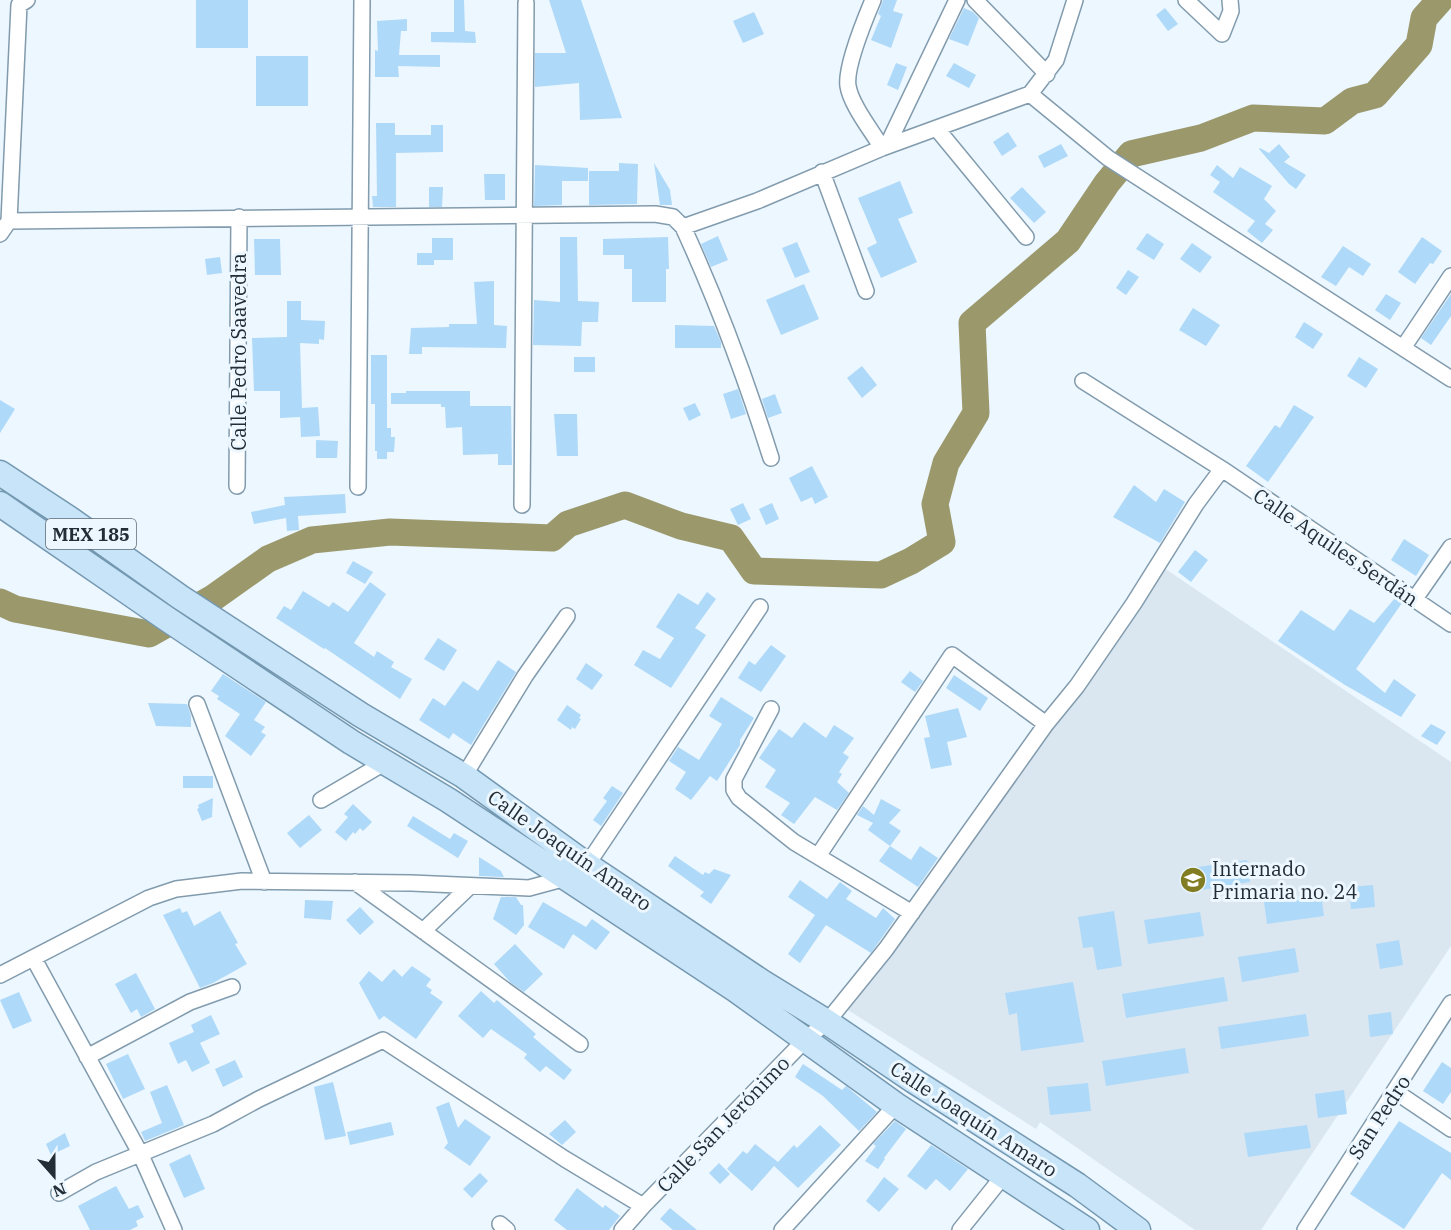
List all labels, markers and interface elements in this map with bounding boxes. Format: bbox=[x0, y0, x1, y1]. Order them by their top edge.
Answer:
street label: Calle Pedro Saavedra bbox=[225, 253, 252, 451]
street label: Calle Aquiles Serdán bbox=[1248, 482, 1424, 612]
road number: MEX 185 bbox=[46, 519, 136, 549]
street label: Calle Joaquín Amaro bbox=[483, 783, 657, 917]
place label: Internado Primaria no. 24 bbox=[1212, 855, 1358, 905]
school or university icon: Internado Primaria no. 24 bbox=[1178, 865, 1208, 895]
street label: Calle San Jerónimo bbox=[651, 1050, 795, 1198]
street label: Calle Joaquín Amaro bbox=[885, 1055, 1063, 1183]
street label: San Pedro bbox=[1342, 1070, 1416, 1164]
north arrow bbox=[24, 1146, 84, 1206]
text: N bbox=[50, 1178, 69, 1202]

